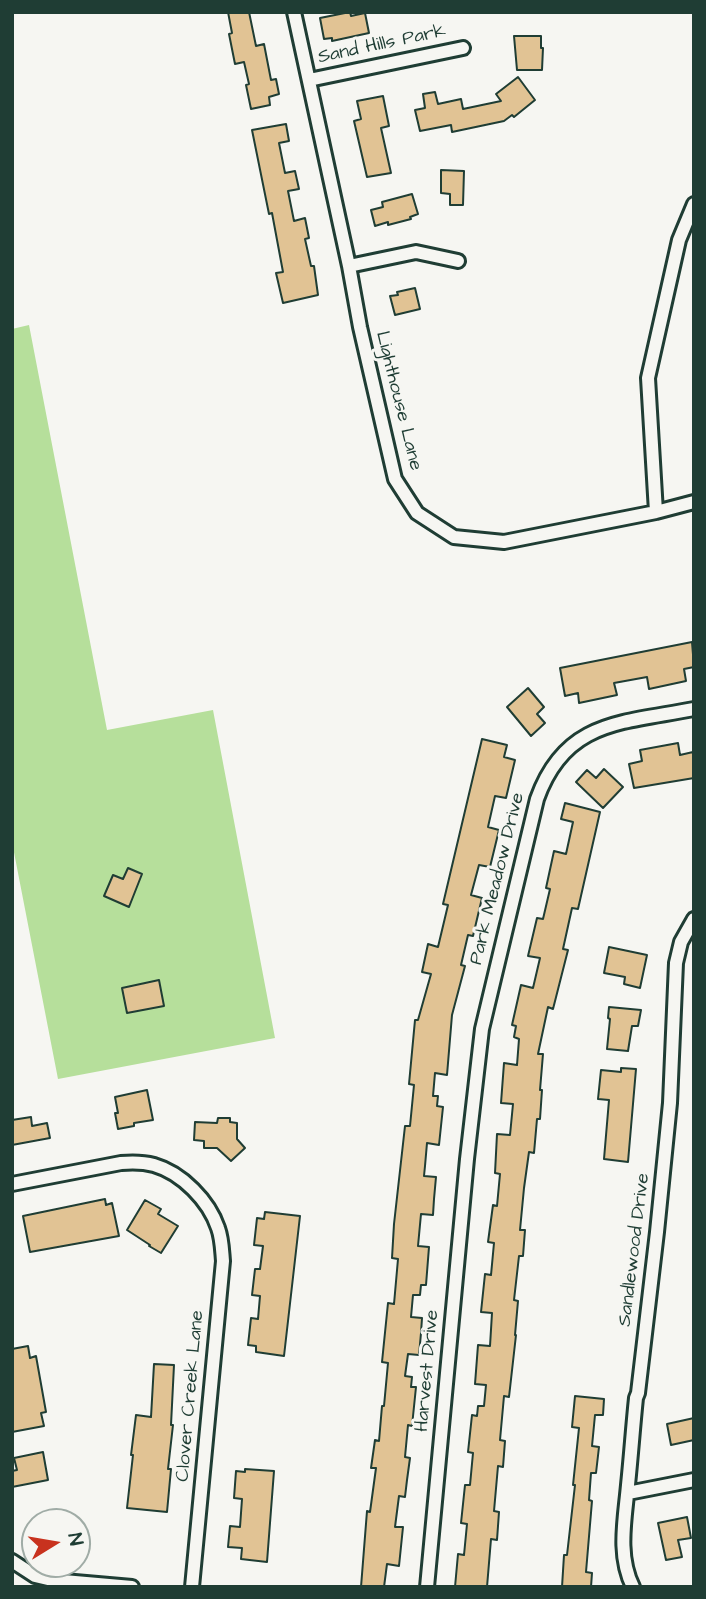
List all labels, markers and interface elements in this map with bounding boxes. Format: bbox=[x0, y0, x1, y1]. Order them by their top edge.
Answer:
street label: Sand Hills Park bbox=[316, 20, 448, 70]
street label: Lighthouse Lane bbox=[370, 329, 426, 473]
street label: Park Meadow Drive bbox=[466, 791, 530, 967]
street label: Sandlewood Drive bbox=[614, 1172, 656, 1328]
street label: Clover Creek Lane bbox=[172, 1309, 210, 1483]
street label: Harvest Drive bbox=[411, 1309, 445, 1433]
north arrow bbox=[21, 1508, 91, 1578]
text: N bbox=[61, 1531, 90, 1548]

